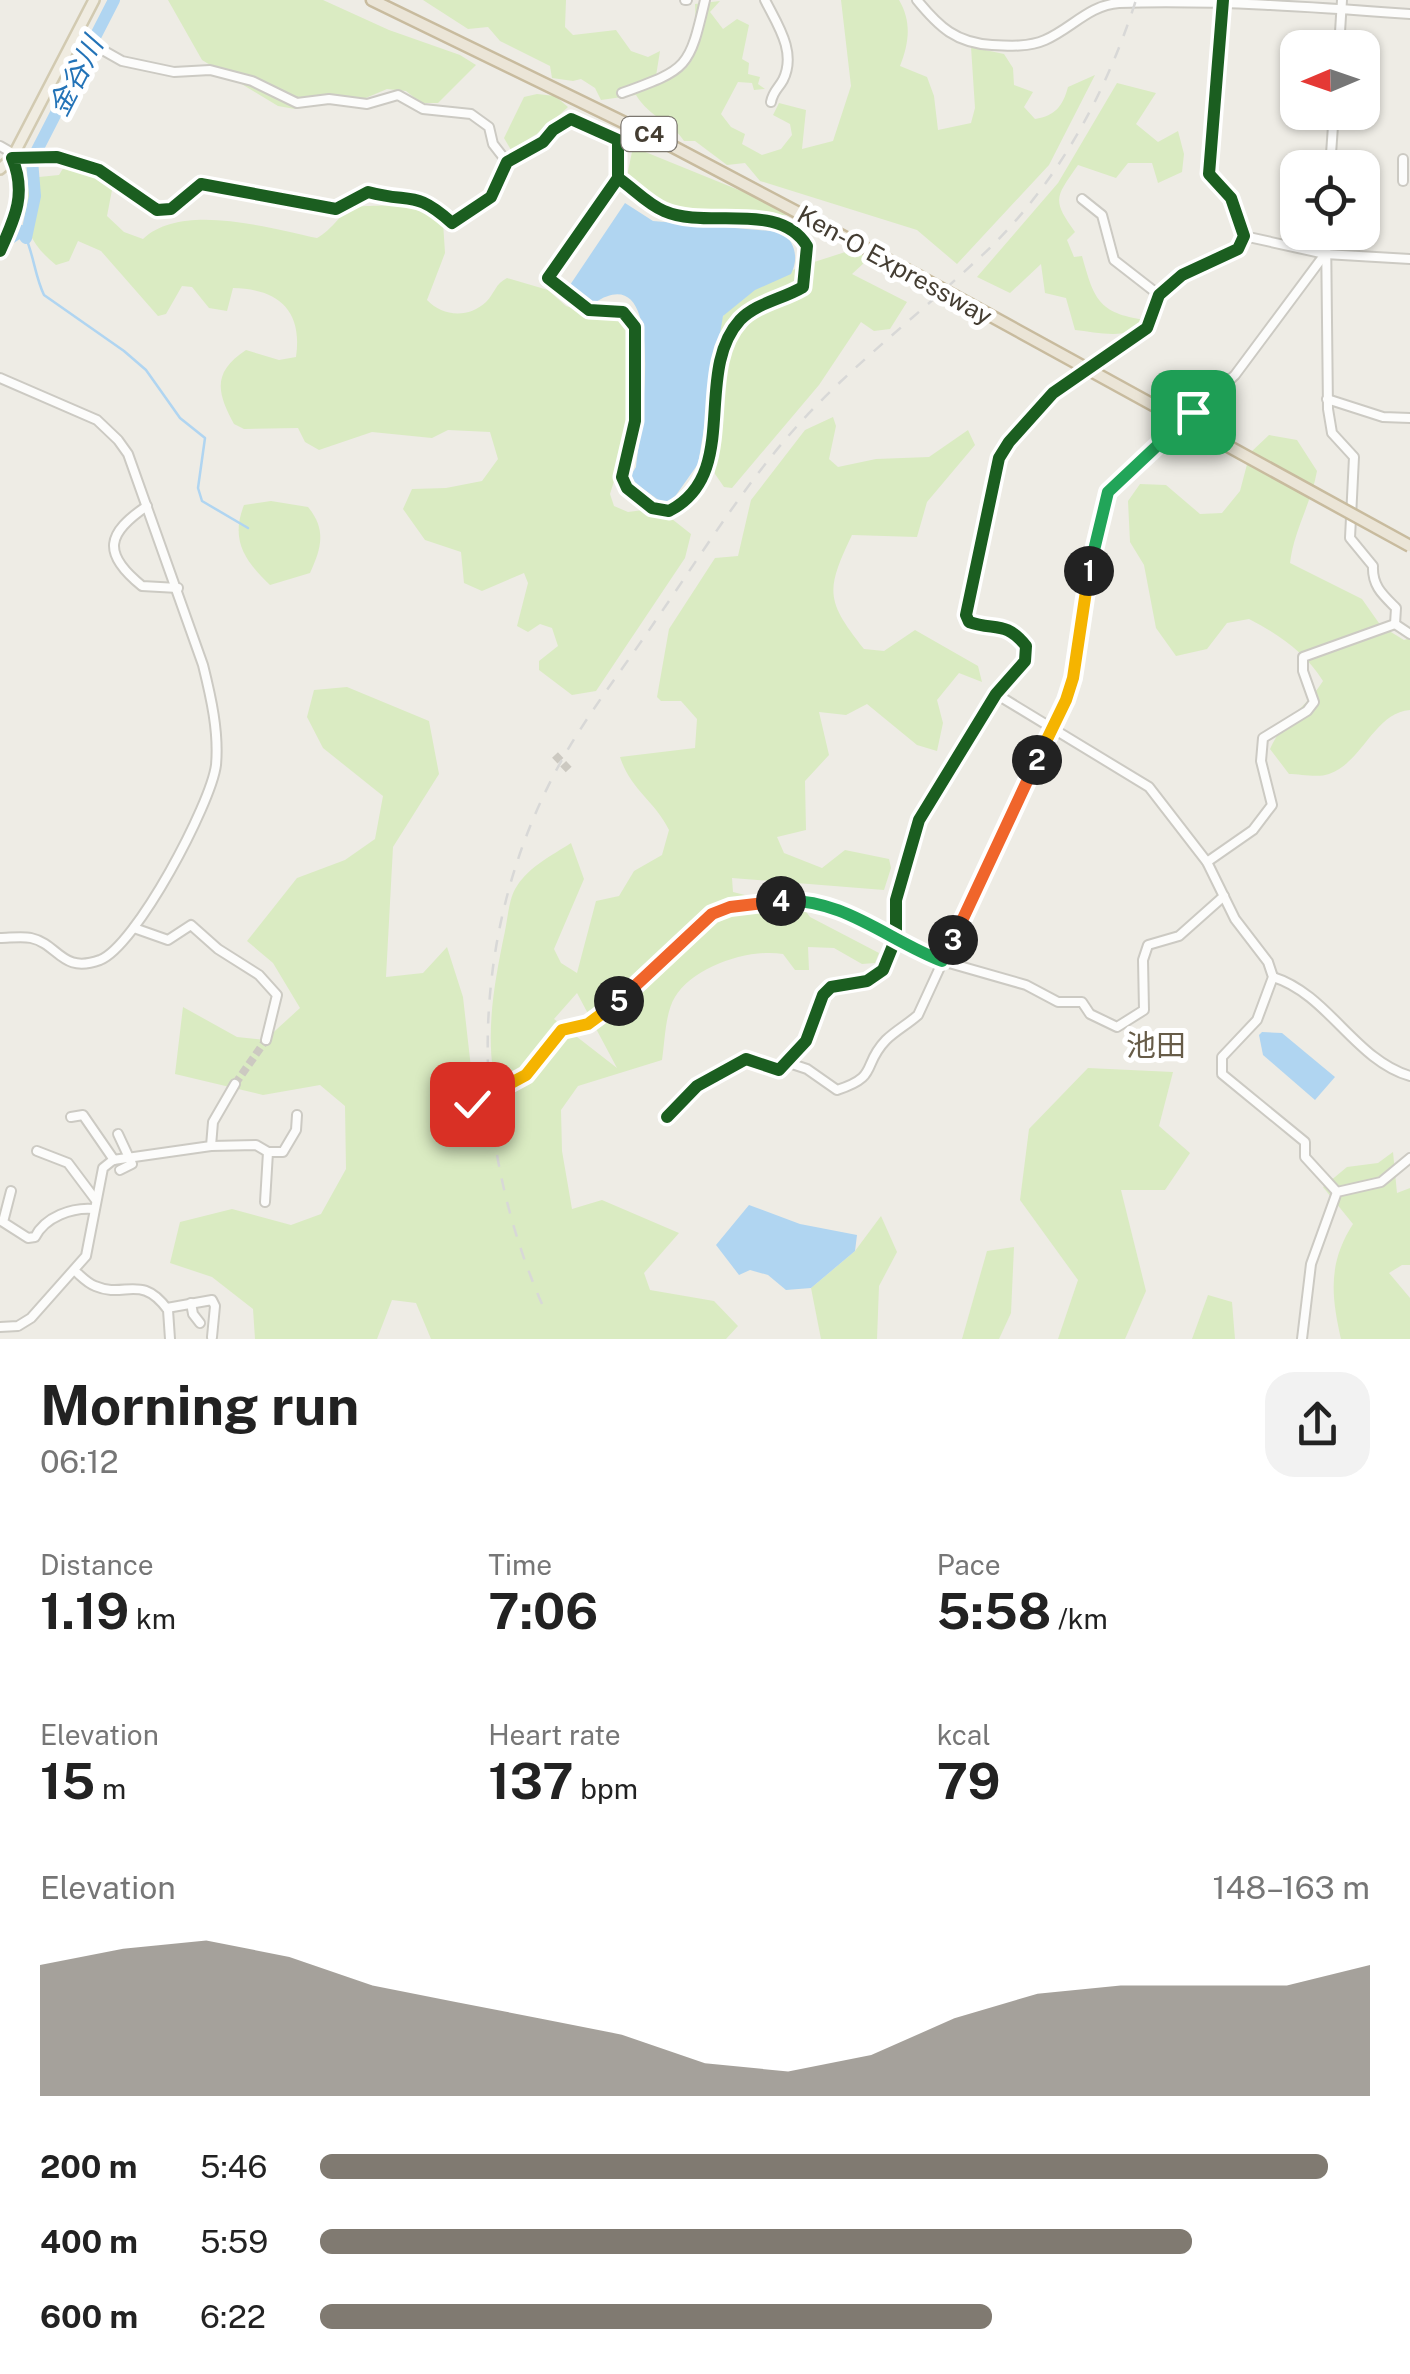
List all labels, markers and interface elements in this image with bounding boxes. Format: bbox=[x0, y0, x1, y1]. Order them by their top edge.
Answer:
water label: 金谷川 bbox=[41, 28, 110, 121]
north arrow bbox=[1280, 30, 1380, 130]
map controls bbox=[1280, 30, 1380, 250]
road number: C4 bbox=[622, 117, 676, 151]
button: locate bbox=[1280, 150, 1380, 250]
street label: Ken-O Expressway bbox=[792, 199, 998, 331]
pin bbox=[1151, 370, 1236, 455]
icon: arrive bbox=[1166, 385, 1221, 440]
pin: 1 bbox=[1064, 546, 1114, 596]
text: 1 bbox=[1083, 554, 1095, 587]
pin: 2 bbox=[1012, 735, 1062, 785]
text: 2 bbox=[1028, 743, 1046, 776]
pin: 4 bbox=[756, 876, 806, 926]
text: 4 bbox=[772, 884, 790, 917]
pin: 3 bbox=[928, 915, 978, 965]
text: 3 bbox=[944, 923, 962, 956]
pin: 5 bbox=[594, 976, 644, 1026]
text: 5 bbox=[610, 984, 628, 1017]
district label: 池田 bbox=[1126, 1027, 1186, 1063]
pin bbox=[430, 1062, 515, 1147]
icon: check bbox=[445, 1077, 500, 1132]
button: share bbox=[1265, 1372, 1370, 1477]
text: Morning run bbox=[40, 1373, 359, 1437]
text: 06:12 bbox=[40, 1443, 119, 1480]
text: Distance bbox=[40, 1548, 154, 1581]
text: Time bbox=[488, 1548, 552, 1581]
text: Pace bbox=[937, 1548, 1001, 1581]
text: 1.19 bbox=[40, 1581, 129, 1640]
text: 7:06 bbox=[488, 1581, 598, 1640]
text: 5:58 bbox=[937, 1581, 1051, 1640]
text: km bbox=[129, 1602, 176, 1635]
text: /km bbox=[1051, 1602, 1108, 1635]
text: Elevation bbox=[40, 1718, 159, 1751]
text: Heart rate bbox=[488, 1718, 621, 1751]
text: kcal bbox=[937, 1718, 991, 1751]
text: 15 bbox=[40, 1751, 95, 1810]
text: 137 bbox=[488, 1751, 573, 1810]
text: 79 bbox=[937, 1751, 1000, 1810]
text: m bbox=[95, 1772, 126, 1805]
text: bpm bbox=[573, 1772, 638, 1805]
text: Elevation bbox=[40, 1869, 176, 1906]
text: 148–163 m bbox=[1212, 1869, 1370, 1906]
text: 200 m bbox=[40, 2148, 137, 2185]
text: 5:46 bbox=[200, 2148, 268, 2185]
text: 400 m bbox=[40, 2223, 138, 2260]
text: 5:59 bbox=[200, 2223, 268, 2260]
text: 600 m bbox=[40, 2298, 138, 2335]
text: 6:22 bbox=[200, 2298, 266, 2335]

